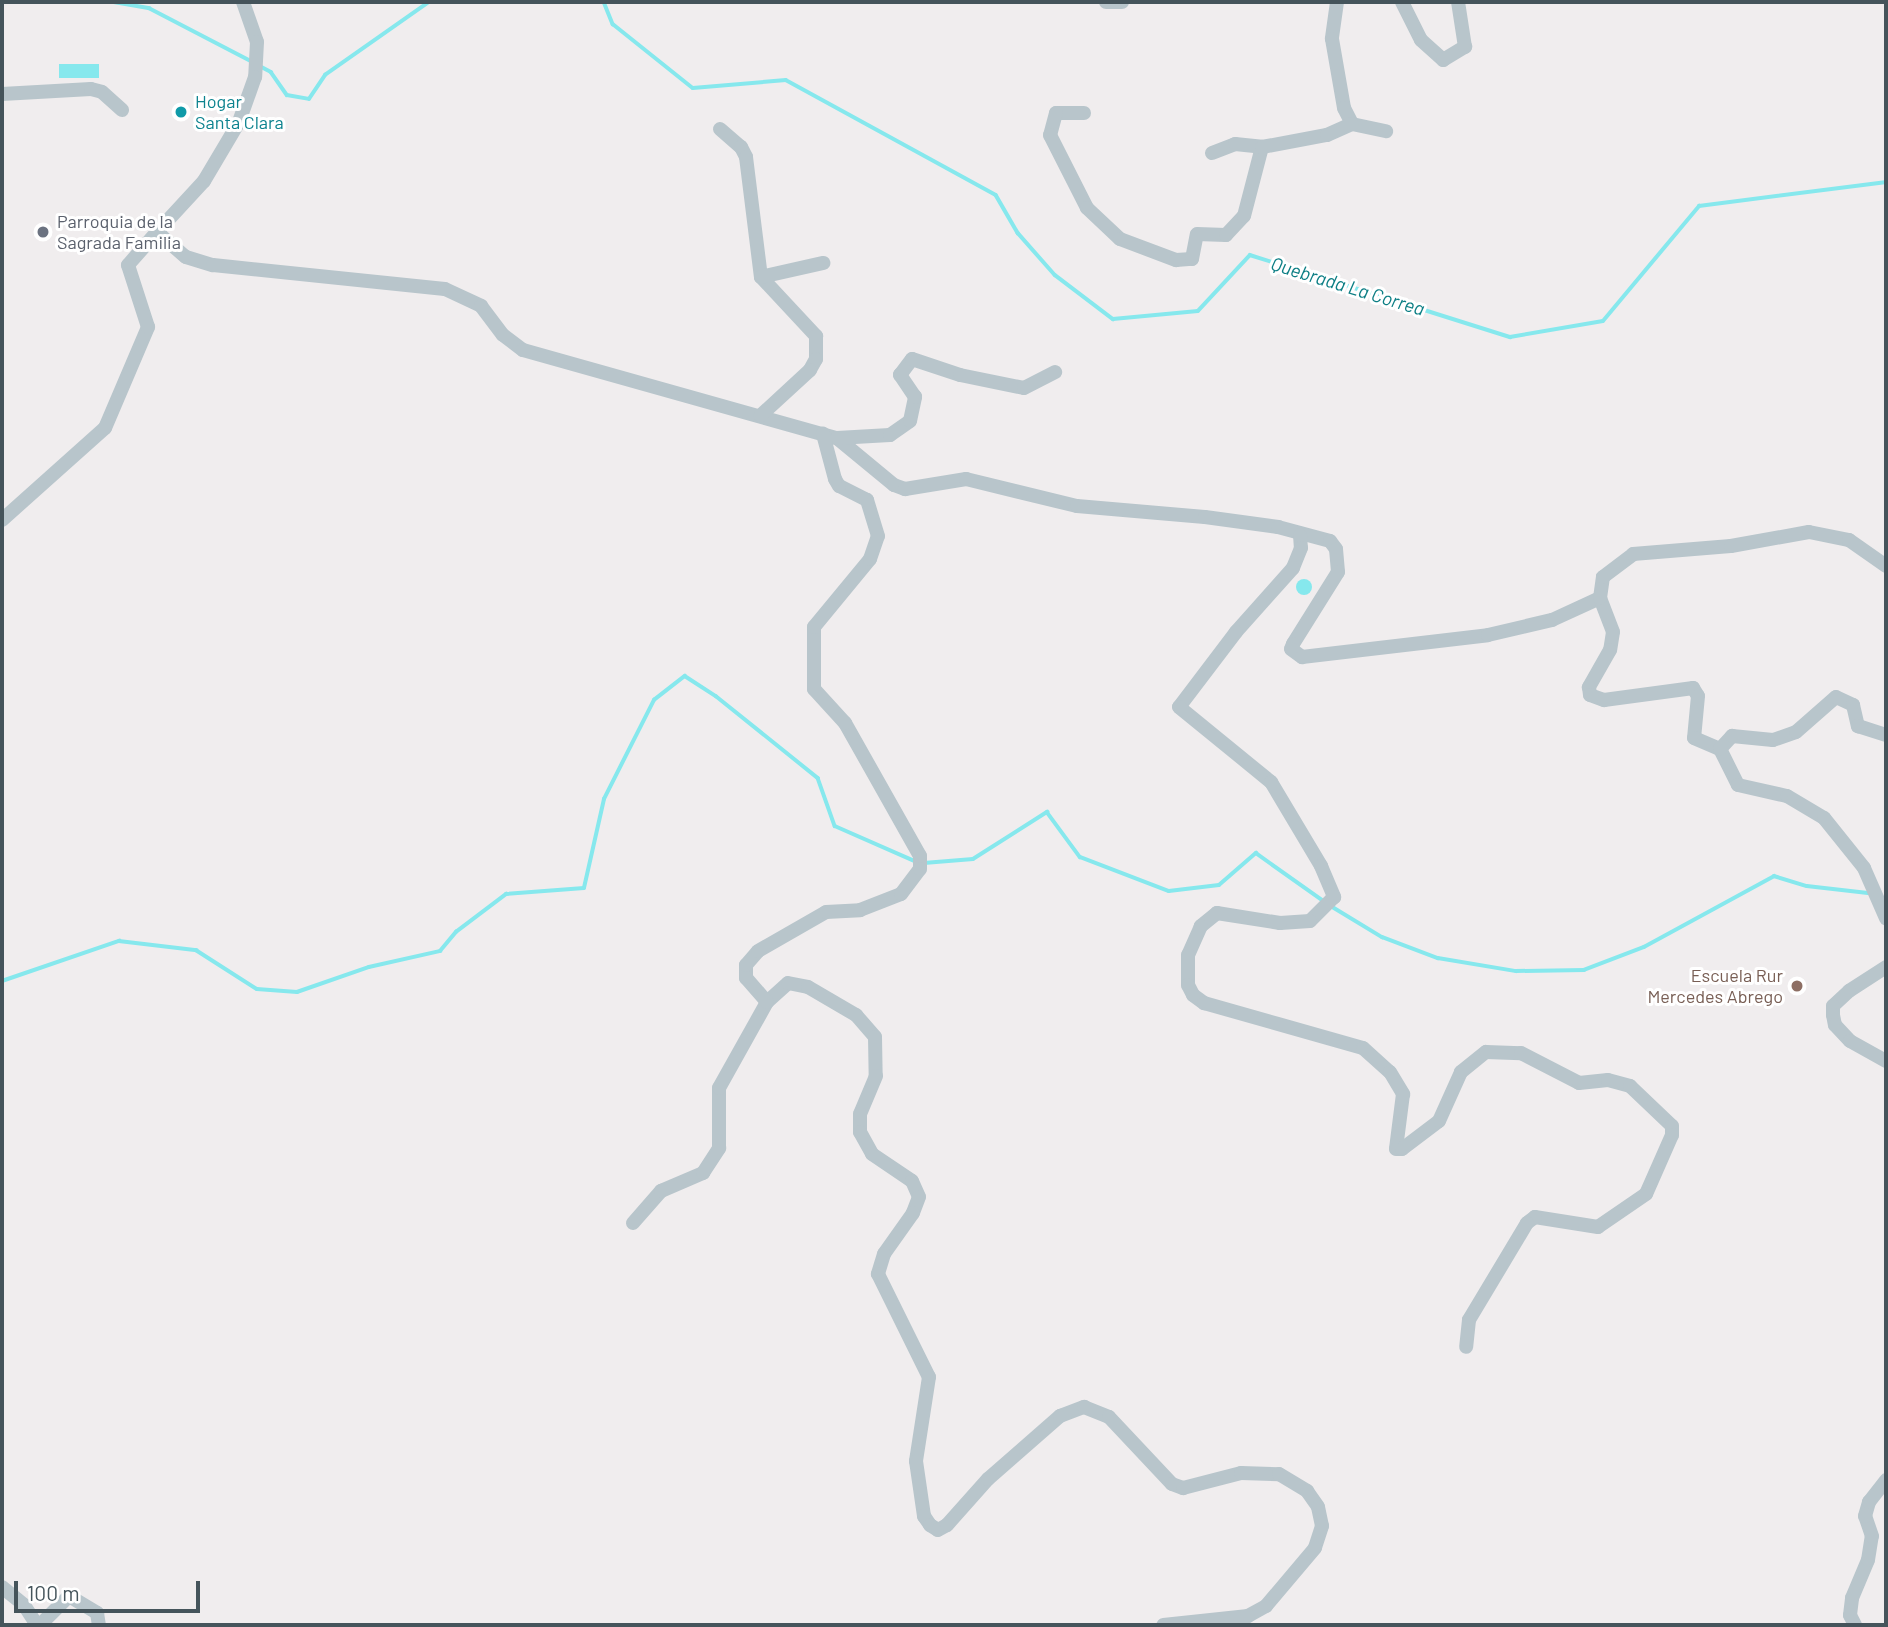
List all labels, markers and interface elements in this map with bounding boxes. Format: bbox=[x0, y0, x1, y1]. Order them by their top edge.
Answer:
place label: Hogar Santa Clara bbox=[195, 91, 284, 134]
marker: Hogar Santa Clara bbox=[173, 104, 189, 120]
place label: Parroquia de la Sagrada Familia bbox=[57, 211, 181, 254]
marker: Parroquia de la Sagrada Familia bbox=[35, 224, 51, 240]
water label: Quebrada La Correa bbox=[1268, 252, 1428, 320]
place label: Escuela Rur Mercedes Abrego bbox=[1647, 965, 1783, 1007]
marker: Escuela Rur Mercedes Abrego bbox=[1789, 978, 1805, 994]
scale bar bbox=[18, 1568, 203, 1612]
text: 100 m bbox=[27, 1580, 80, 1605]

